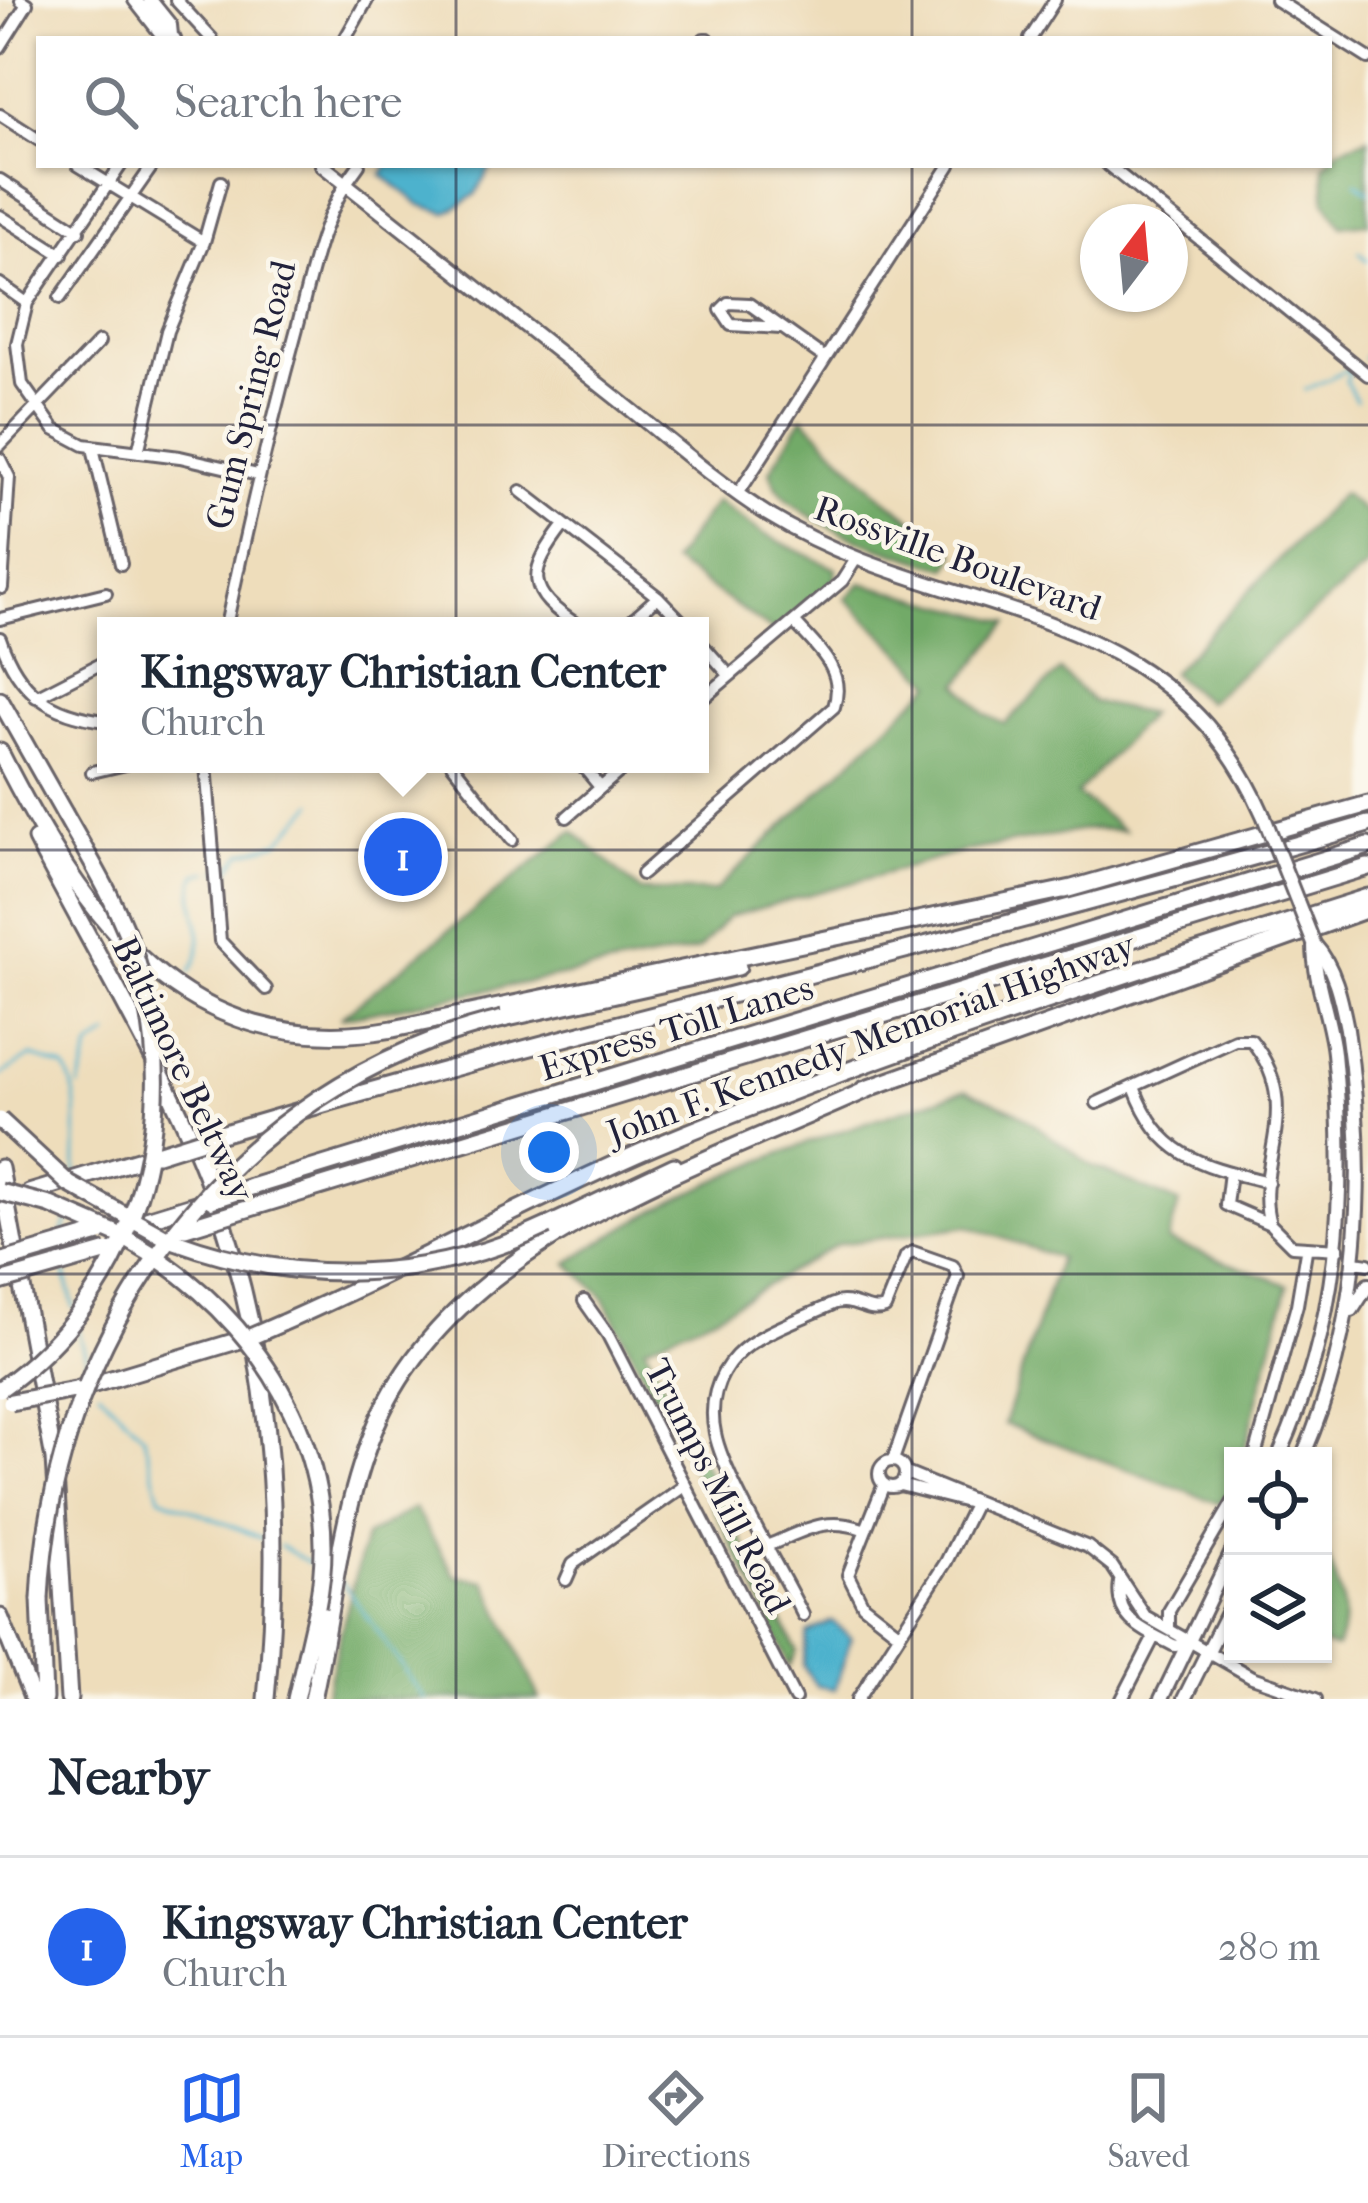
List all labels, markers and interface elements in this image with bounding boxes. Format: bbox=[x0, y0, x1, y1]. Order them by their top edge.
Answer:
search box bbox=[36, 36, 1332, 168]
icon: search bbox=[78, 69, 144, 135]
text: Search here bbox=[174, 76, 402, 129]
north arrow bbox=[1080, 204, 1188, 312]
street label: Gum Spring Road bbox=[197, 256, 305, 534]
street label: Rossville Boulevard bbox=[809, 487, 1107, 630]
popup bbox=[97, 617, 709, 773]
text: Kingsway Christian Center bbox=[140, 646, 666, 699]
text: Church bbox=[140, 699, 265, 745]
pin: 1 bbox=[364, 812, 442, 902]
street label: John F. Kennedy Memorial Highway bbox=[599, 923, 1142, 1155]
street label: Baltimore Beltway bbox=[103, 930, 263, 1210]
street label: Express Toll Lanes bbox=[534, 966, 818, 1090]
your location bbox=[519, 1122, 579, 1182]
street label: Trumps Mill Road bbox=[636, 1352, 800, 1620]
map controls bbox=[1224, 1447, 1332, 1663]
button: locate bbox=[1224, 1447, 1332, 1555]
button: layers bbox=[1224, 1555, 1332, 1663]
text: Nearby bbox=[48, 1747, 209, 1807]
text: Kingsway Christian Center bbox=[162, 1897, 688, 1950]
text: 1 bbox=[80, 1924, 94, 1970]
text: 280 m bbox=[1218, 1924, 1320, 1970]
text: Church bbox=[162, 1950, 287, 1996]
tab: Map bbox=[179, 2065, 245, 2176]
tab: Directions bbox=[602, 2065, 750, 2176]
tab: Saved bbox=[1108, 2065, 1189, 2176]

